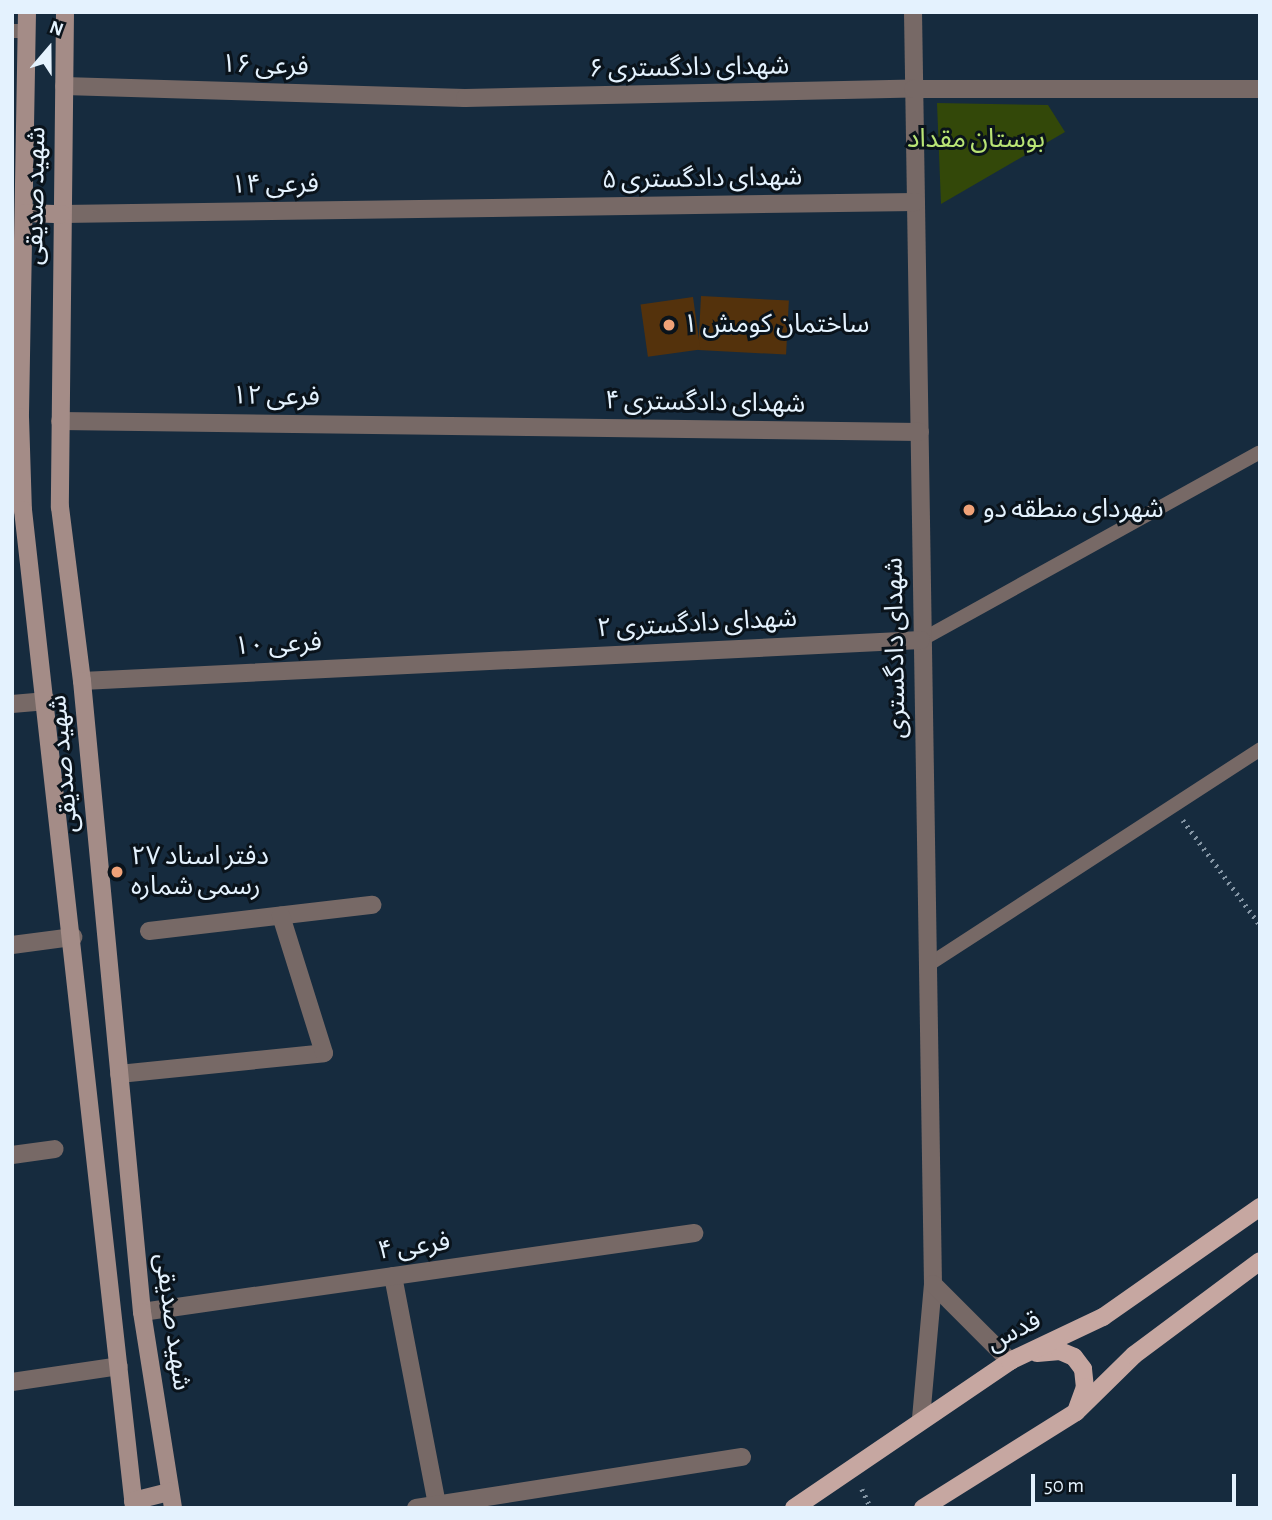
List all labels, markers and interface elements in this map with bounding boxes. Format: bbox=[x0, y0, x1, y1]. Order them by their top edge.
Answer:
north arrow bbox=[14, 14, 84, 84]
text: N bbox=[47, 18, 66, 40]
street label: فرعی ۱۶ bbox=[221, 49, 309, 83]
street label: شهدای دادگستری ۶ bbox=[589, 51, 789, 85]
park label: بوستان مقداد bbox=[907, 124, 1045, 156]
street label: شهید صدیقی bbox=[19, 127, 53, 265]
street label: شهدای دادگستری ۵ bbox=[602, 162, 802, 196]
street label: فرعی ۱۴ bbox=[231, 169, 319, 201]
place label: ساختمان کومش ۱ bbox=[683, 309, 869, 341]
marker: ساختمان کومش ۱ bbox=[661, 317, 677, 333]
street label: فرعی ۱۲ bbox=[232, 381, 320, 413]
street label: شهدای دادگستری ۴ bbox=[605, 386, 805, 420]
place label: شهردای منطقه دو bbox=[983, 494, 1164, 526]
marker: شهردای منطقه دو bbox=[961, 502, 977, 518]
street label: شهدای دادگستری bbox=[879, 557, 913, 739]
street label: شهدای دادگستری ۲ bbox=[596, 603, 798, 645]
street label: فرعی ۱۰ bbox=[233, 627, 323, 663]
street label: شهید صدیقی bbox=[42, 694, 86, 834]
place label: ۲۷ دفتر اسناد رسمی شماره bbox=[131, 841, 269, 903]
marker: ۲۷ دفتر اسناد رسمی شماره bbox=[109, 864, 125, 880]
street label: فرعی ۴ bbox=[376, 1226, 452, 1268]
street label: شهید صدیقی bbox=[147, 1251, 197, 1393]
street label: قدس bbox=[982, 1305, 1046, 1359]
scale bar bbox=[1034, 1460, 1239, 1504]
text: 50 m bbox=[1044, 1475, 1084, 1496]

